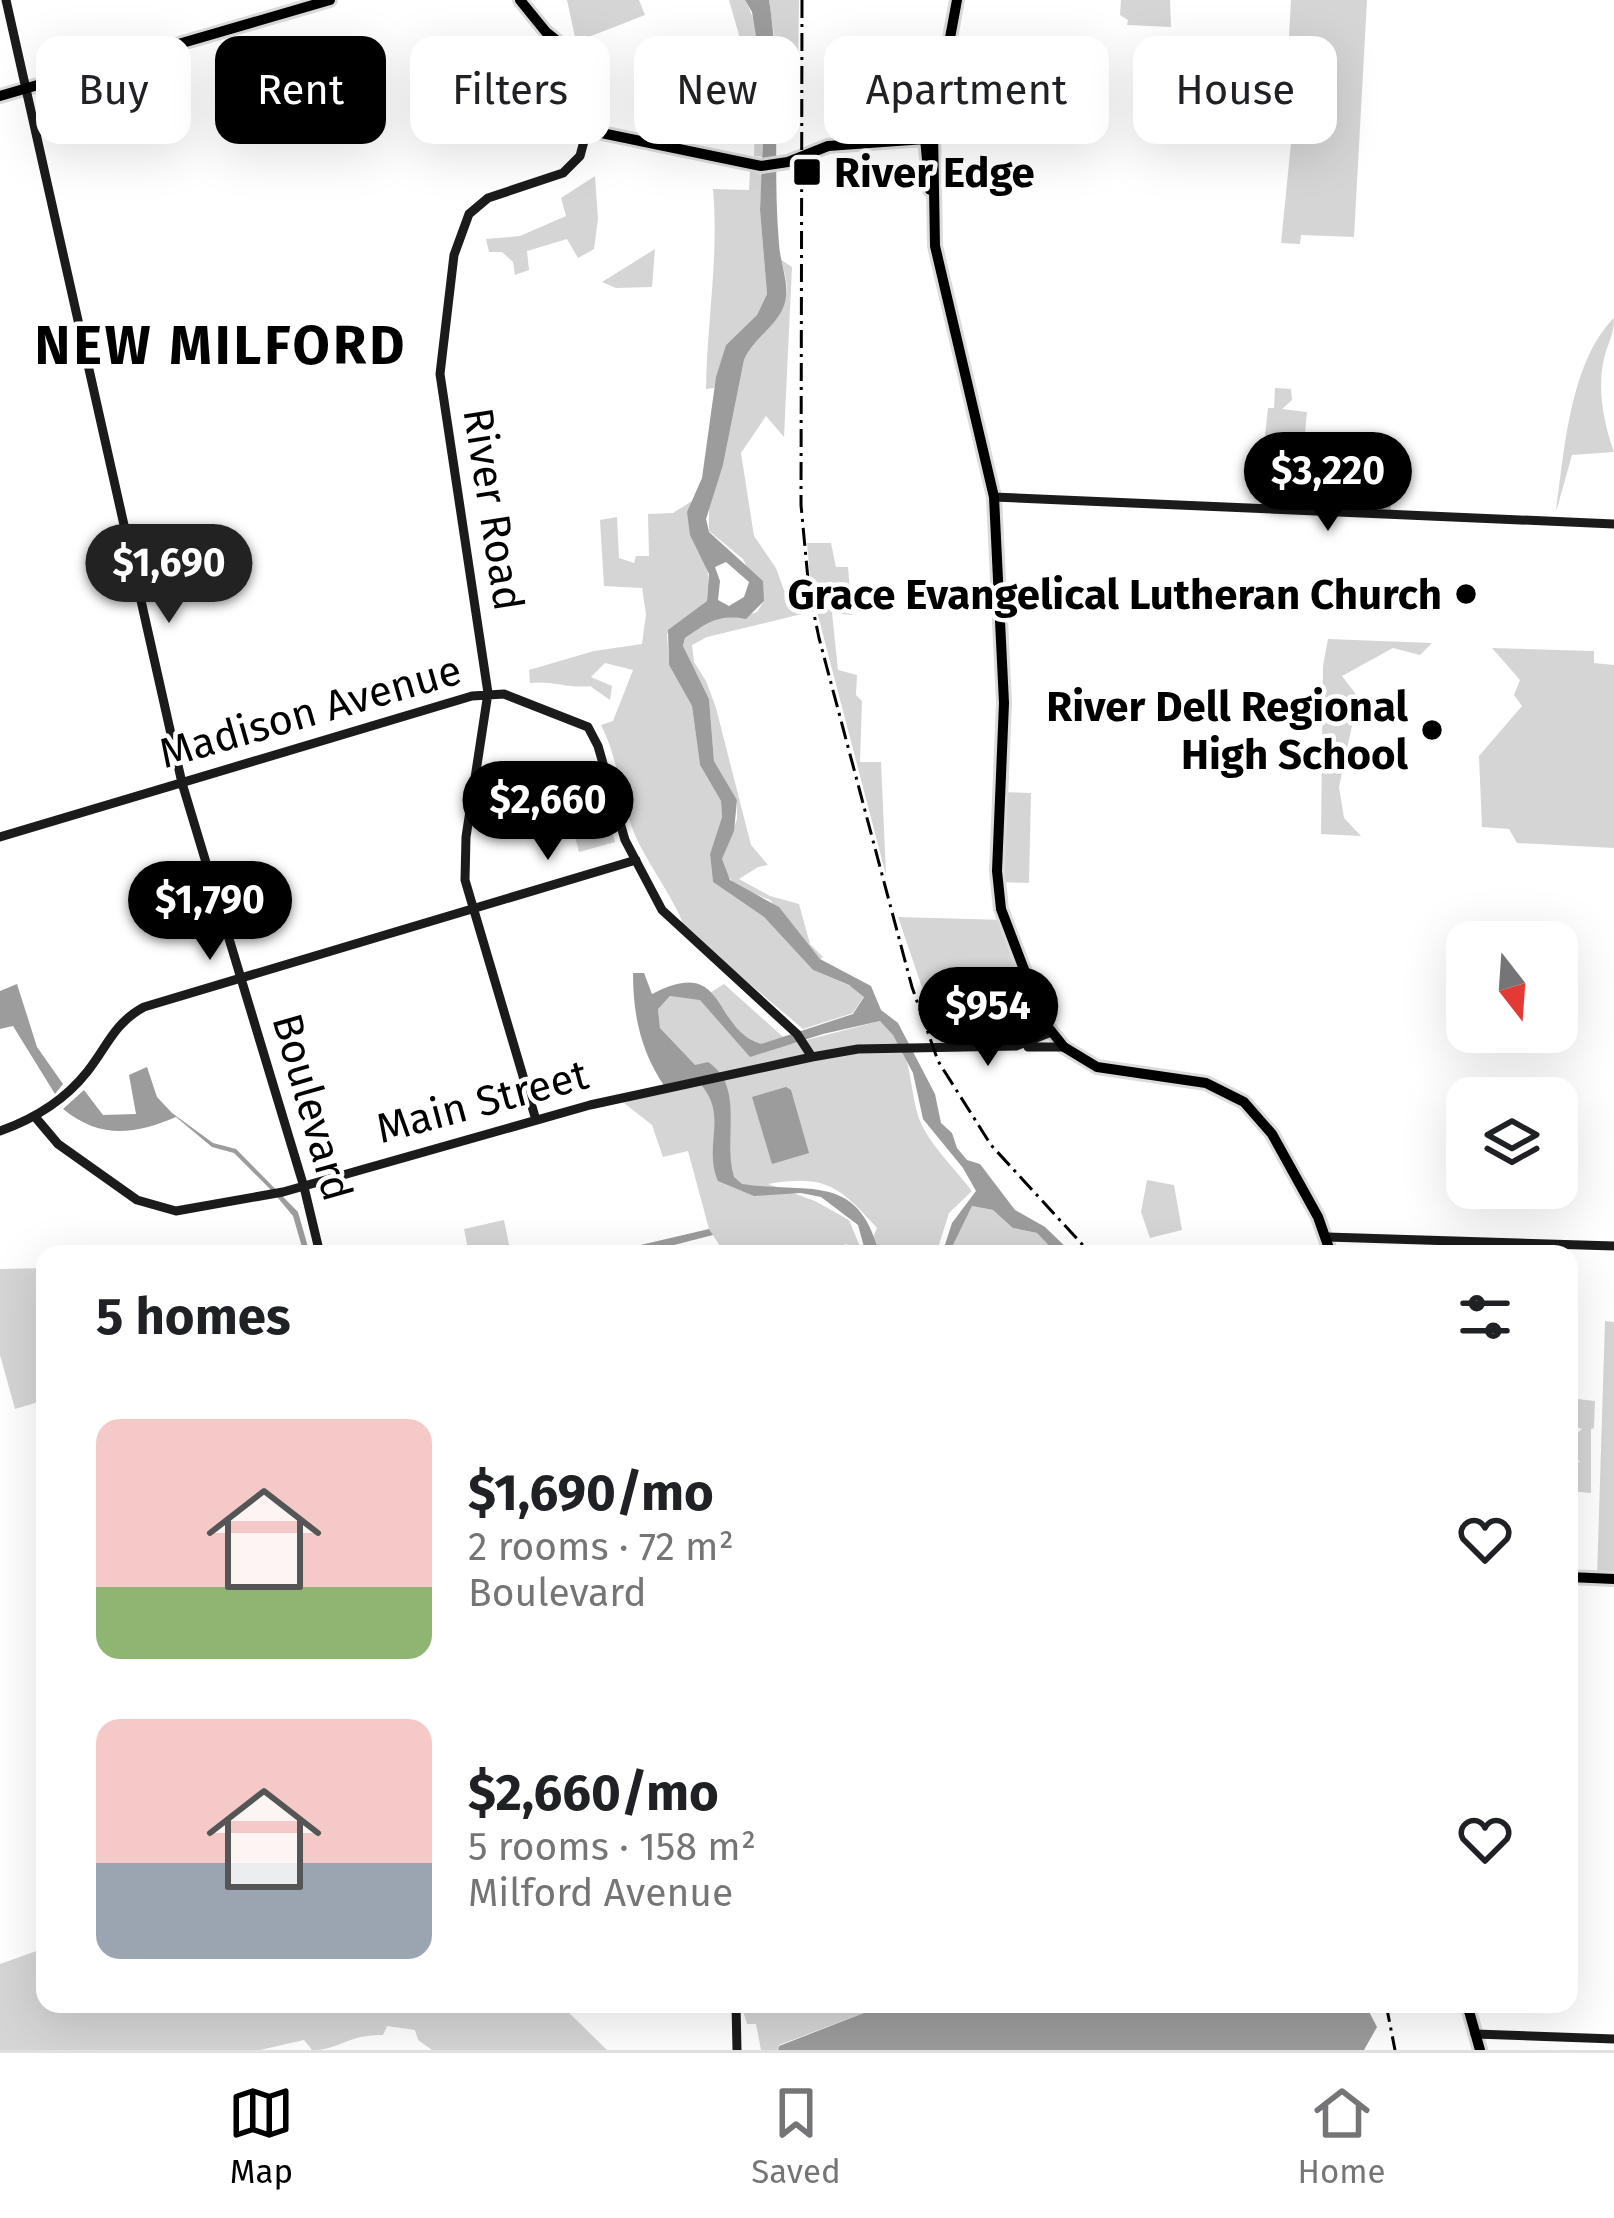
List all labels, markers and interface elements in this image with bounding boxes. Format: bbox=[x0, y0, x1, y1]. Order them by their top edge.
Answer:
chip: Buy bbox=[36, 36, 191, 144]
chip: Rent bbox=[215, 36, 386, 144]
chip: Filters bbox=[410, 36, 610, 144]
chip: New bbox=[634, 36, 800, 144]
chip: Apartment bbox=[824, 36, 1109, 144]
chip: House bbox=[1133, 36, 1337, 144]
place label: River Edge bbox=[834, 148, 1035, 198]
marker: River Edge bbox=[791, 156, 823, 188]
district label: NEW MILFORD bbox=[35, 314, 407, 378]
street label: River Road bbox=[452, 404, 534, 614]
pin: $3,220 bbox=[1230, 432, 1426, 534]
text: $3,220 bbox=[1271, 448, 1385, 494]
pin: $1,690 bbox=[71, 524, 267, 626]
text: $1,690 bbox=[112, 540, 226, 586]
place label: Grace Evangelical Lutheran Church bbox=[787, 570, 1442, 620]
marker: Grace Evangelical Lutheran Church bbox=[1453, 581, 1479, 607]
street label: Madison Avenue bbox=[154, 645, 467, 779]
place label: River Dell Regional High School bbox=[1046, 682, 1409, 780]
marker: River Dell Regional High School bbox=[1419, 717, 1445, 743]
pin: $2,660 bbox=[450, 761, 646, 863]
text: $2,660 bbox=[490, 777, 606, 823]
pin: $1,790 bbox=[112, 861, 308, 963]
text: $1,790 bbox=[155, 877, 265, 923]
north arrow bbox=[1446, 921, 1578, 1053]
map controls bbox=[1446, 921, 1578, 1209]
pin: $954 bbox=[917, 967, 1059, 1069]
text: $954 bbox=[945, 983, 1031, 1029]
street label: Boulevard bbox=[262, 1008, 363, 1207]
street label: Main Street bbox=[371, 1050, 594, 1154]
button: layers bbox=[1446, 1077, 1578, 1209]
icon: filters bbox=[1452, 1284, 1518, 1350]
text: 5 homes bbox=[96, 1286, 291, 1348]
text: $1,690/mo bbox=[468, 1462, 714, 1524]
icon: home bbox=[192, 1467, 336, 1611]
icon: heart bbox=[1452, 1506, 1518, 1572]
text: 2 rooms · 72 m² bbox=[468, 1524, 734, 1570]
text: Boulevard bbox=[468, 1570, 647, 1616]
text: $2,660/mo bbox=[468, 1762, 719, 1824]
icon: home bbox=[192, 1767, 336, 1911]
icon: heart bbox=[1452, 1806, 1518, 1872]
text: 5 rooms · 158 m² bbox=[468, 1824, 756, 1870]
text: Milford Avenue bbox=[468, 1870, 733, 1916]
tab: Map bbox=[228, 2080, 294, 2192]
tab: Saved bbox=[751, 2080, 841, 2192]
tab: Home bbox=[1298, 2080, 1386, 2192]

